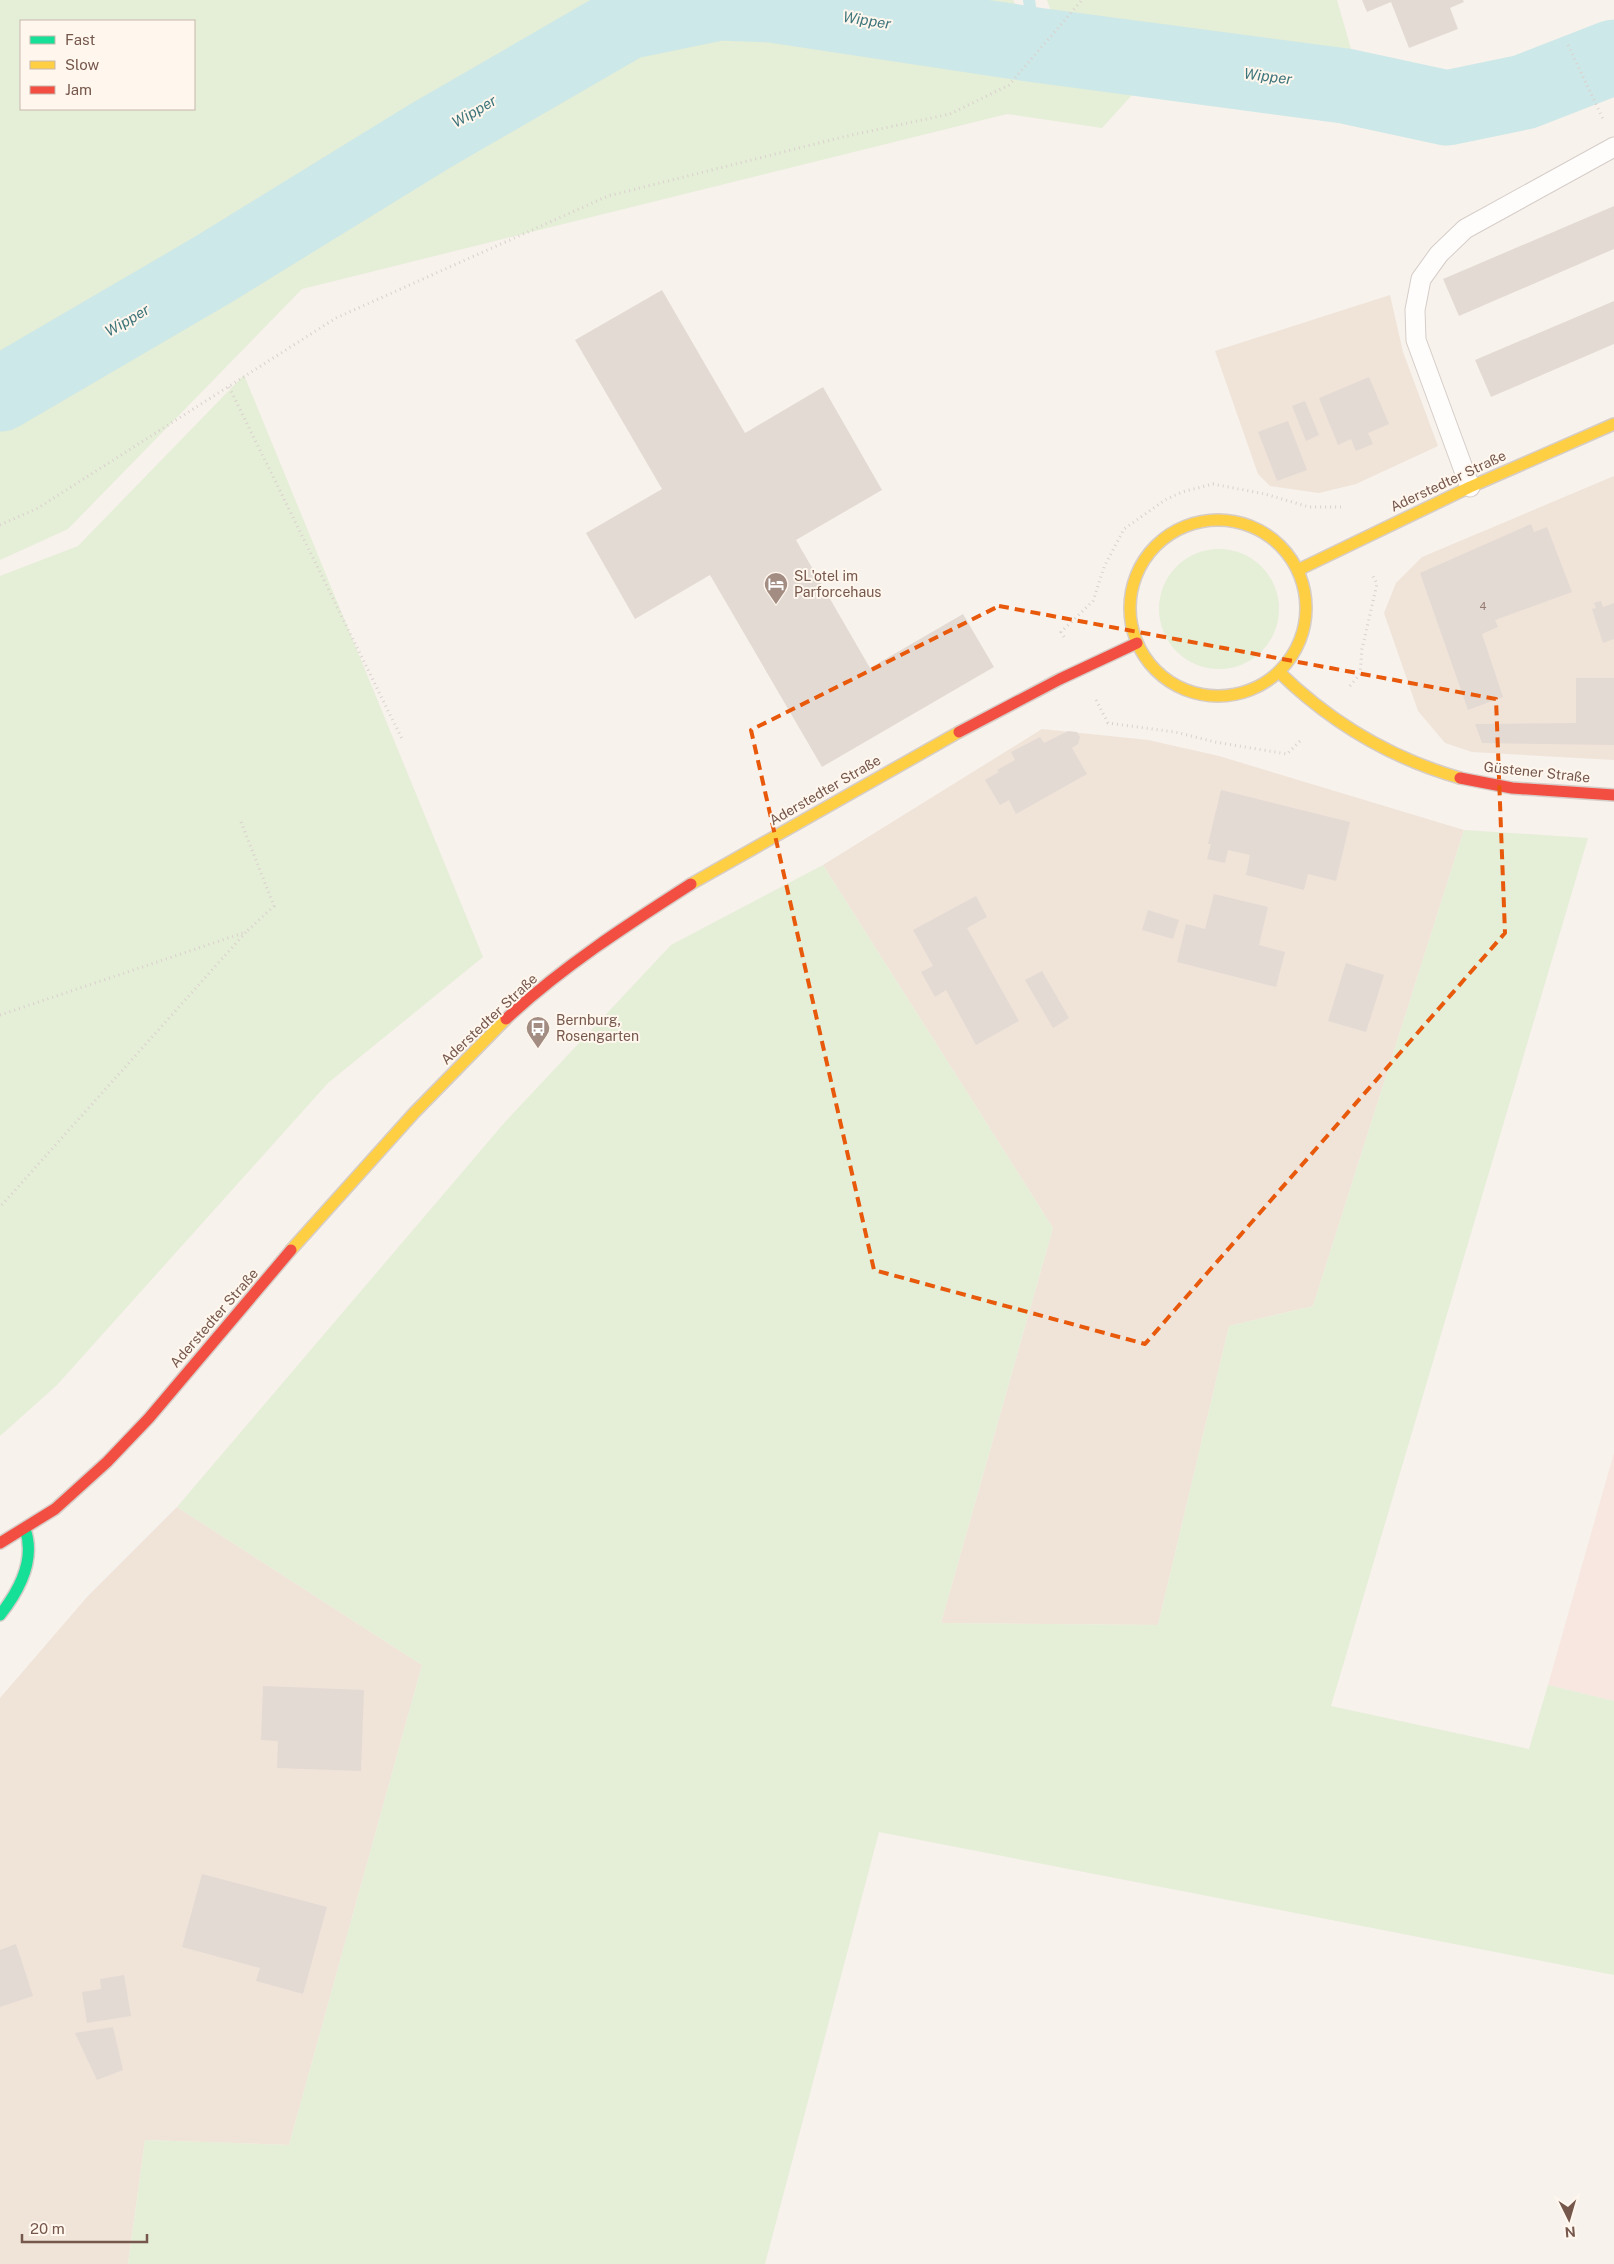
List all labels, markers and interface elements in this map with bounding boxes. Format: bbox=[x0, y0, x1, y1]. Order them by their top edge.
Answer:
water label: Wipper bbox=[842, 8, 893, 32]
legend bbox=[20, 20, 195, 110]
text: Fast bbox=[65, 31, 95, 48]
text: Slow bbox=[65, 56, 100, 73]
water label: Wipper bbox=[1243, 65, 1293, 87]
text: Jam bbox=[65, 81, 92, 98]
water label: Wipper bbox=[449, 91, 500, 130]
water label: Wipper bbox=[102, 300, 153, 339]
street label: Aderstedter Straße bbox=[1388, 447, 1508, 515]
place label: SL'otel im Parforcehaus bbox=[794, 568, 881, 600]
hotel icon: SL'otel im Parforcehaus bbox=[763, 571, 789, 605]
house number: 4 bbox=[1480, 600, 1487, 612]
street label: Aderstedter Straße bbox=[767, 752, 883, 828]
street label: Güstener Straße bbox=[1483, 758, 1591, 786]
street label: Aderstedter Straße bbox=[438, 970, 540, 1068]
place label: Bernburg, Rosengarten bbox=[556, 1012, 639, 1044]
bus stop icon: Bernburg, Rosengarten bbox=[525, 1015, 551, 1049]
street label: Aderstedter Straße bbox=[167, 1265, 261, 1371]
north arrow bbox=[1544, 2194, 1594, 2244]
scale bar bbox=[22, 2212, 148, 2244]
text: 20 m bbox=[30, 2220, 65, 2237]
text: N bbox=[1564, 2224, 1576, 2240]

